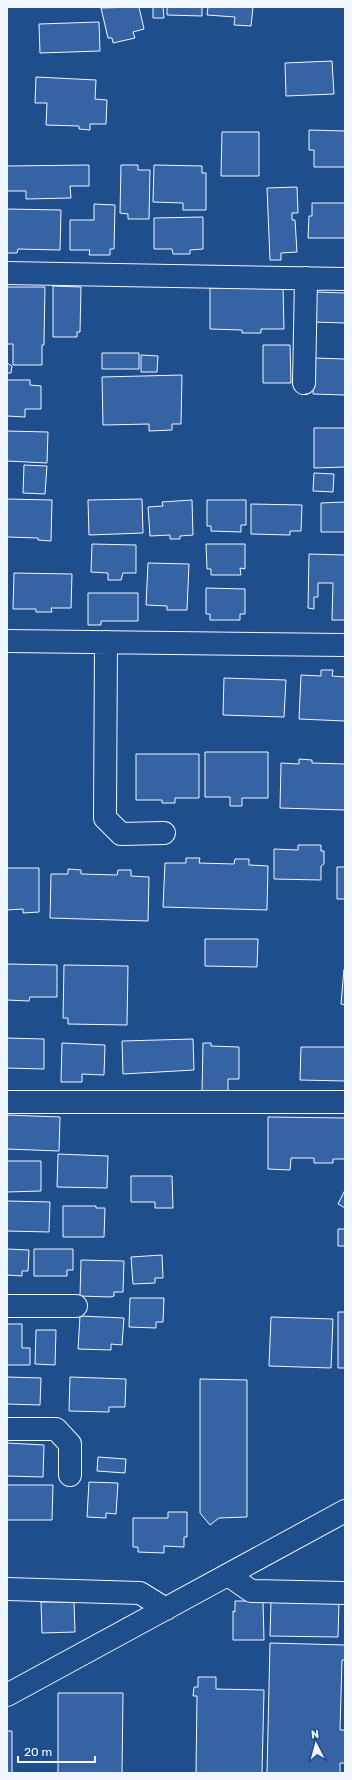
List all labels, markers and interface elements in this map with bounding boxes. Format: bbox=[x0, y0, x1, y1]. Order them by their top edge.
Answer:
north arrow bbox=[296, 1724, 336, 1764]
text: N bbox=[310, 1728, 320, 1741]
scale bar bbox=[18, 1738, 95, 1764]
text: 20 m bbox=[24, 1745, 52, 1759]

